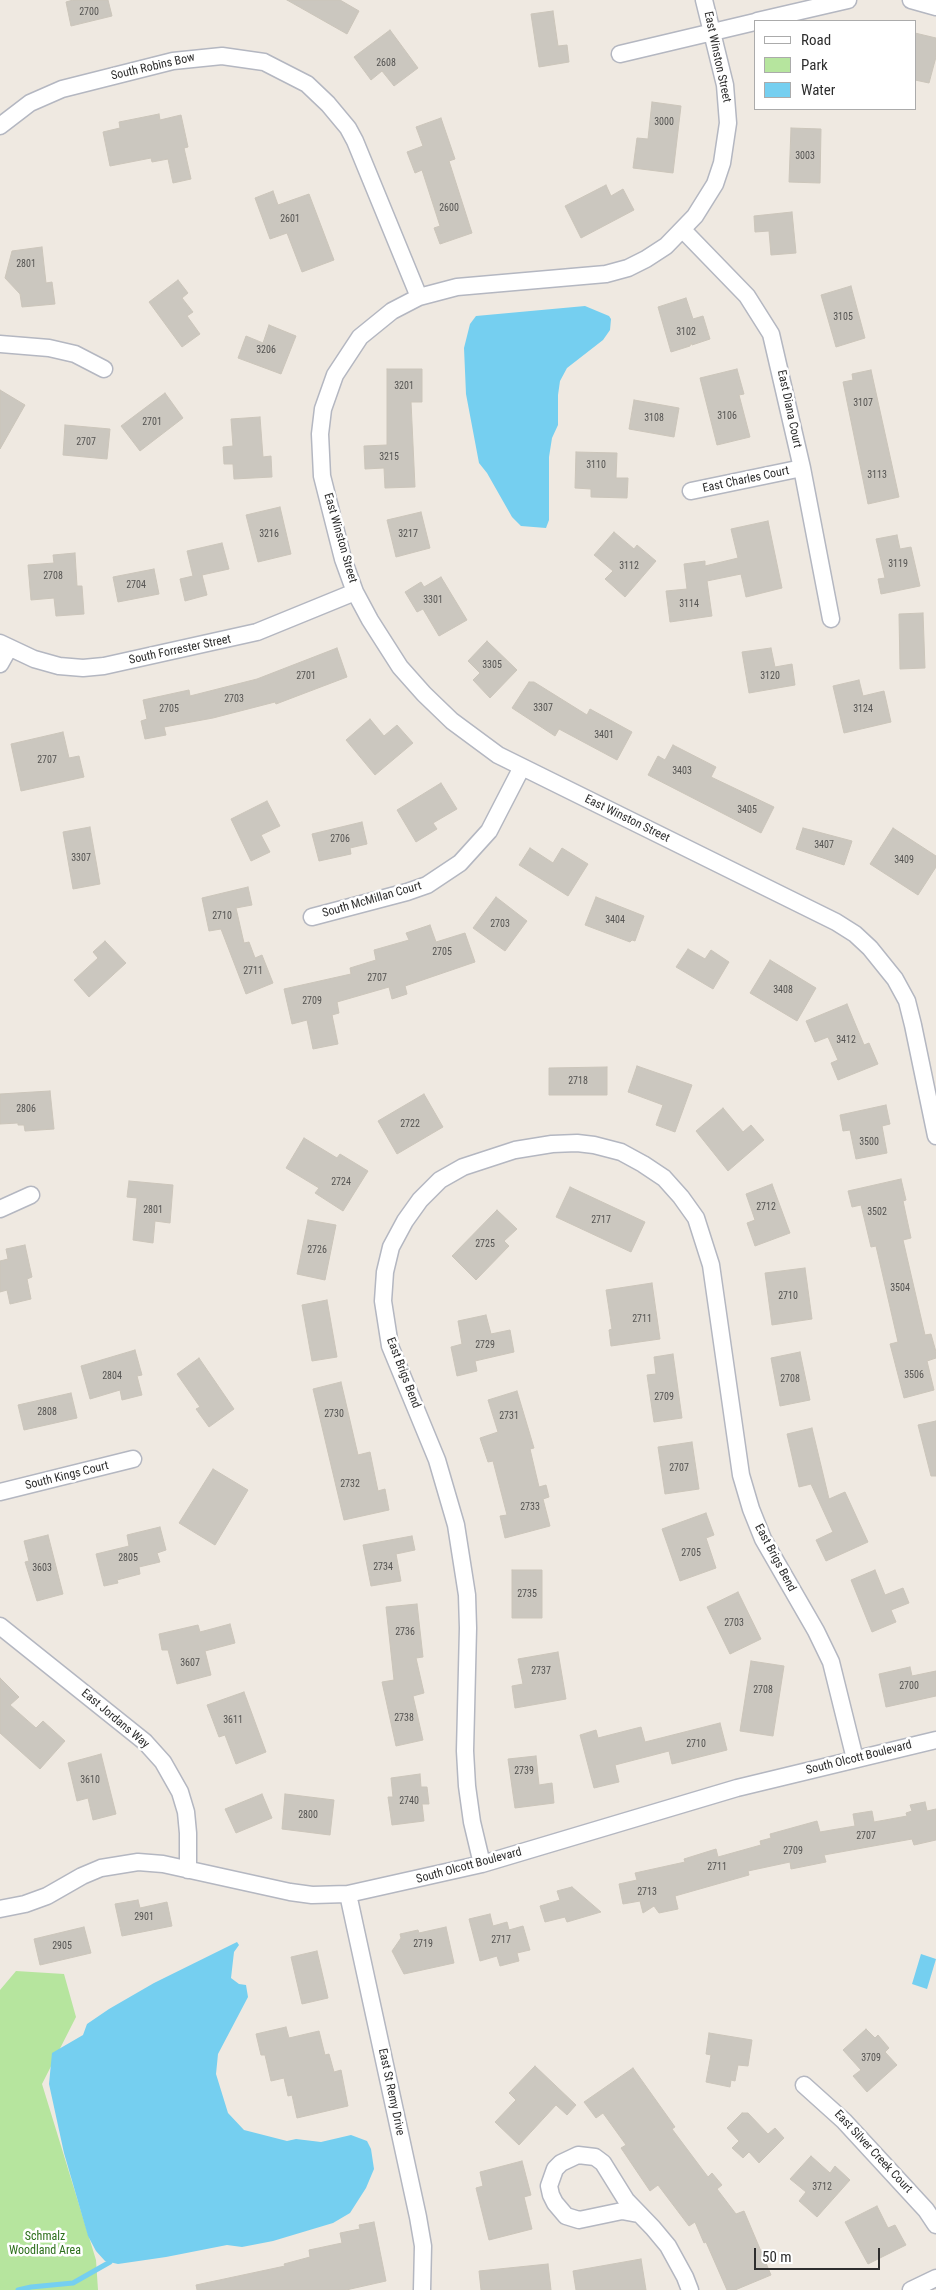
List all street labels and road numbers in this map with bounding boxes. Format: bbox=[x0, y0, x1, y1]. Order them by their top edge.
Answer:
street label: East Winston Street bbox=[700, 10, 734, 104]
street label: South Robins Bow bbox=[110, 50, 196, 84]
street label: East Diana Court bbox=[774, 369, 804, 449]
street label: East Charles Court bbox=[701, 464, 791, 496]
street label: East Winston Street bbox=[320, 491, 360, 585]
street label: South Forrester Street bbox=[128, 632, 232, 668]
street label: East Winston Street bbox=[582, 792, 672, 846]
street label: South McMillan Court bbox=[321, 879, 423, 921]
street label: East Brigs Bend bbox=[383, 1336, 423, 1410]
street label: South Kings Court bbox=[24, 1459, 110, 1493]
street label: East Brigs Bend bbox=[751, 1522, 799, 1594]
street label: East Jordans Way bbox=[78, 1686, 152, 1752]
street label: South Olcott Boulevard bbox=[805, 1738, 913, 1778]
street label: South Olcott Boulevard bbox=[415, 1845, 523, 1887]
street label: East St Remy Drive bbox=[375, 2047, 407, 2137]
street label: East Silver Creek Court bbox=[831, 2108, 915, 2196]

